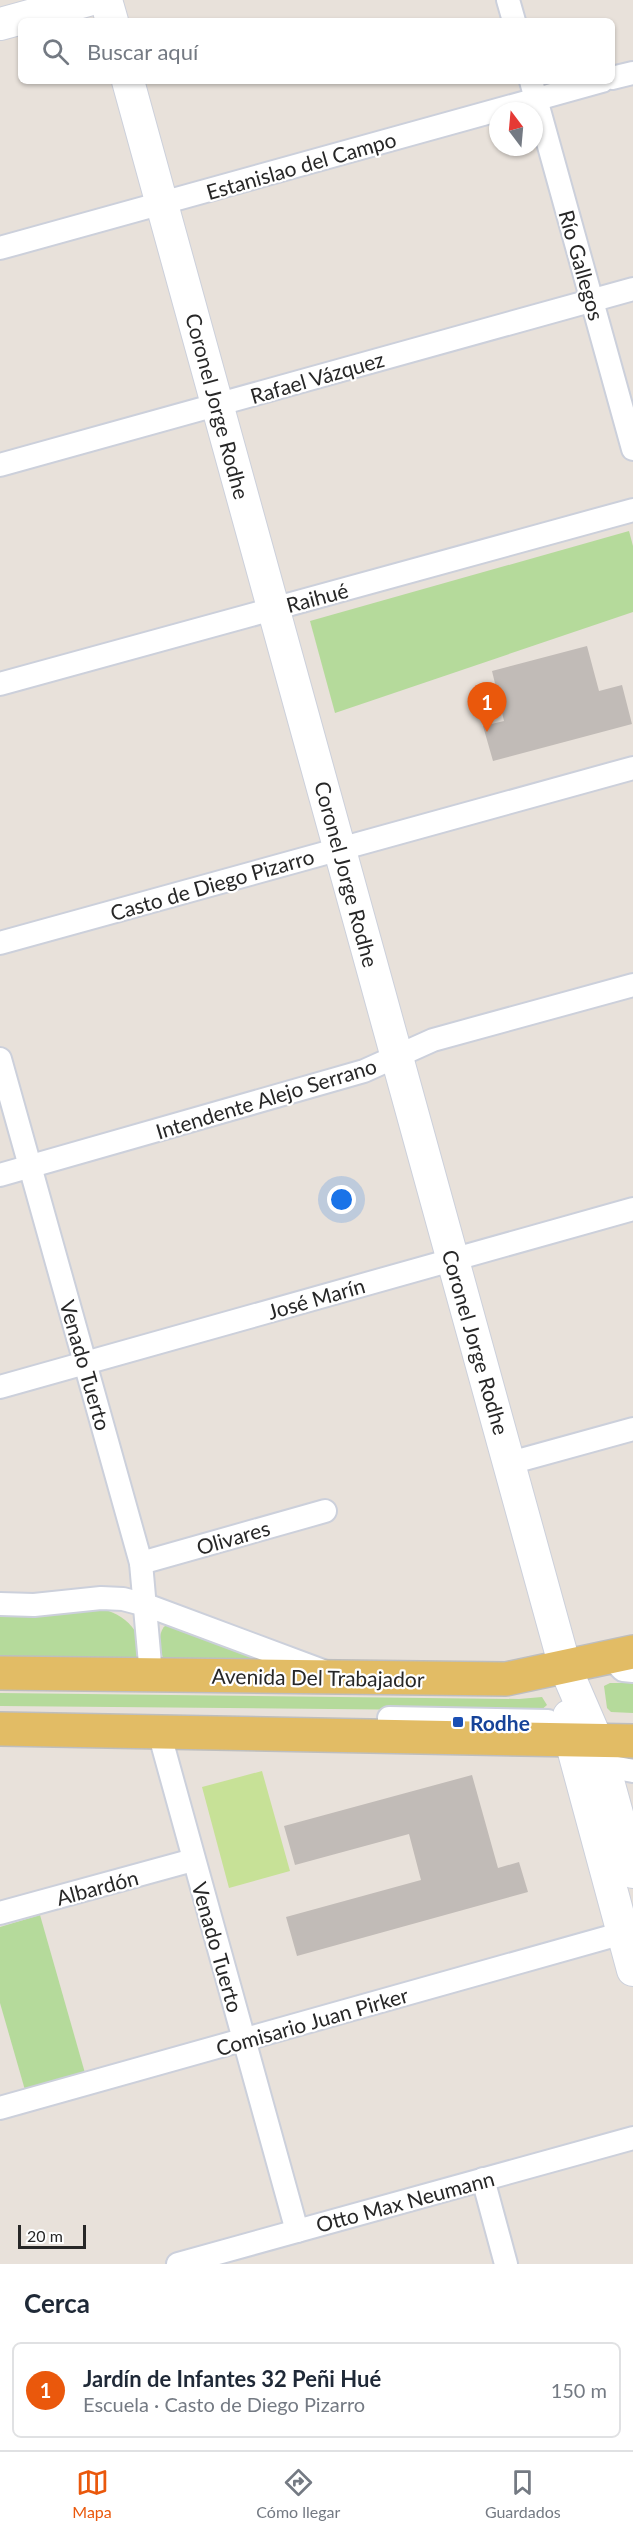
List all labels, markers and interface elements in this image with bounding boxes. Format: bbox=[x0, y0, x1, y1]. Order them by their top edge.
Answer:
search box bbox=[18, 18, 615, 84]
icon: search bbox=[39, 35, 72, 68]
text: Buscar aquí bbox=[87, 38, 198, 65]
north arrow bbox=[489, 102, 543, 156]
street label: Estanislao del Campo bbox=[203, 126, 399, 204]
street label: Río Gallegos bbox=[554, 207, 610, 323]
street label: Coronel Jorge Rodhe bbox=[181, 310, 255, 502]
street label: Rafael Vázquez bbox=[247, 346, 387, 408]
street label: Raihué bbox=[283, 577, 351, 617]
pin: 1 bbox=[468, 682, 506, 732]
street label: Coronel Jorge Rodhe bbox=[310, 778, 384, 970]
street label: Casto de Diego Pizarro bbox=[107, 843, 317, 925]
street label: Intendente Alejo Serrano bbox=[153, 1052, 379, 1143]
your location bbox=[327, 1185, 356, 1214]
street label: Coronel Jorge Rodhe bbox=[438, 1247, 514, 1437]
street label: José Marín bbox=[264, 1272, 368, 1324]
street label: Venado Tuerto bbox=[55, 1297, 117, 1433]
street label: Olivares bbox=[193, 1515, 273, 1559]
street label: Avenida Del Trabajador bbox=[211, 1663, 425, 1691]
place label: Rodhe bbox=[470, 1710, 530, 1735]
marker: Rodhe bbox=[451, 1715, 465, 1729]
street label: Albardón bbox=[53, 1864, 141, 1910]
street label: Venado Tuerto bbox=[187, 1879, 249, 2015]
street label: Comisario Juan Pirker bbox=[213, 1981, 411, 2060]
street label: Otto Max Neumann bbox=[313, 2165, 497, 2237]
scale bar bbox=[18, 2222, 86, 2250]
text: 20 m bbox=[27, 2226, 63, 2245]
text: Cerca bbox=[24, 2287, 90, 2319]
text: Jardín de Infantes 32 Peñi Hué bbox=[83, 2365, 381, 2392]
text: 1 bbox=[40, 2378, 51, 2402]
text: 150 m bbox=[551, 2378, 607, 2402]
text: Escuela · Casto de Diego Pizarro bbox=[83, 2392, 365, 2416]
tab: Mapa bbox=[72, 2466, 112, 2521]
tab: Cómo llegar bbox=[256, 2466, 340, 2521]
tab: Guardados bbox=[485, 2466, 561, 2521]

